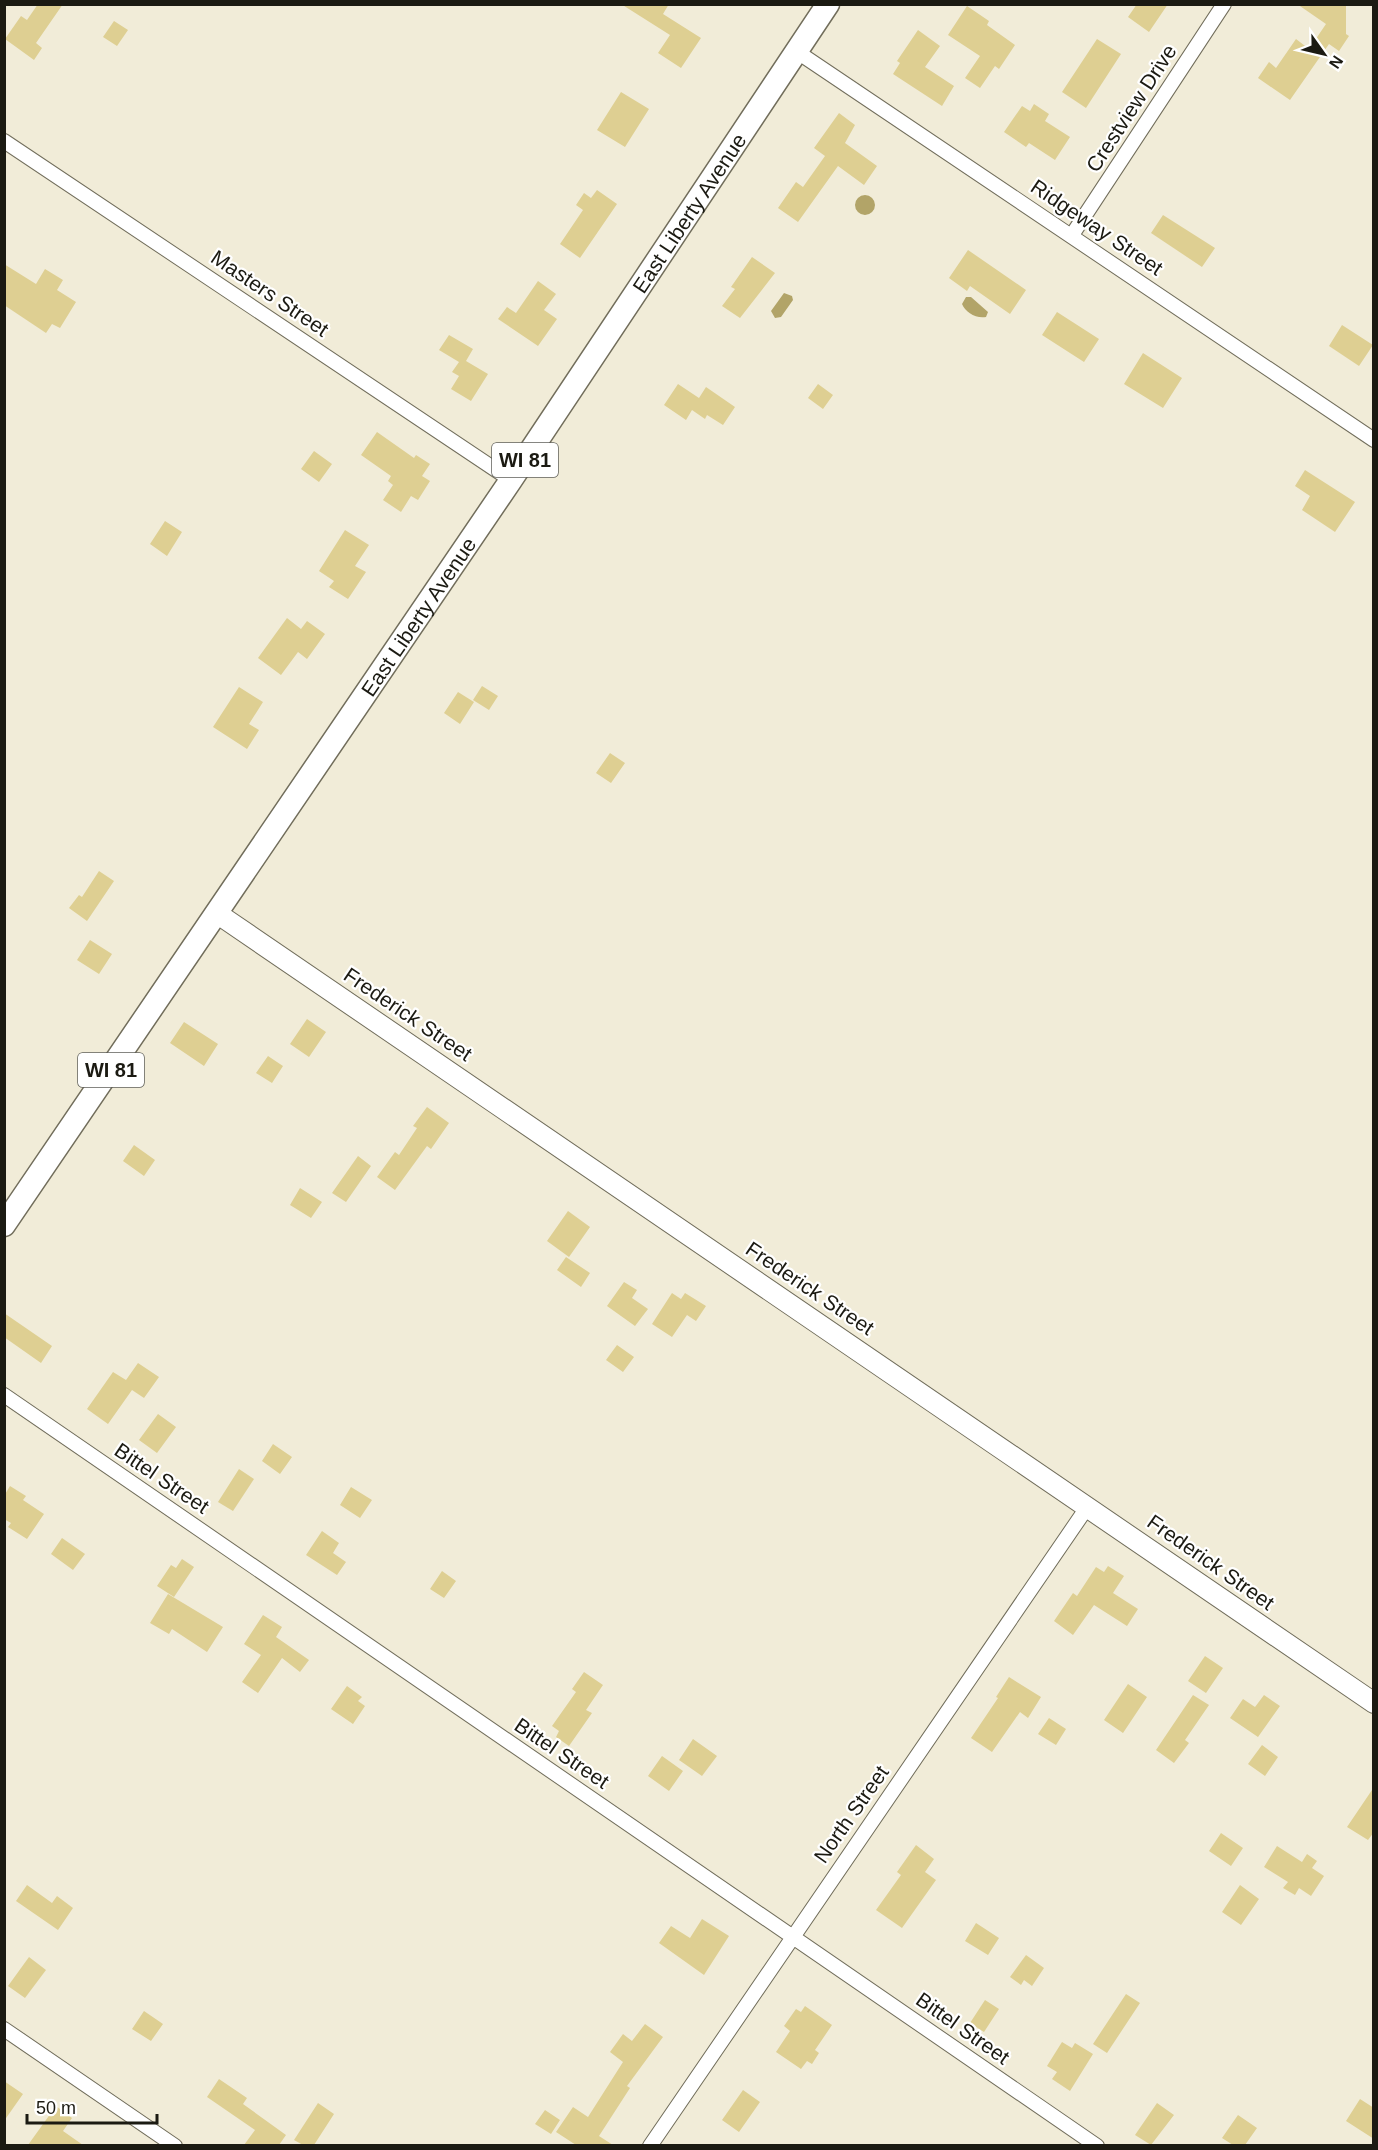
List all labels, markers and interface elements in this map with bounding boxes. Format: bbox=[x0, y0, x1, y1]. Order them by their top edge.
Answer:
north arrow bbox=[1294, 24, 1354, 84]
street label: Crestview Drive bbox=[1081, 40, 1181, 176]
text: N bbox=[1326, 53, 1346, 72]
street label: East Liberty Avenue bbox=[628, 129, 750, 297]
street label: Ridgeway Street bbox=[1027, 174, 1167, 280]
street label: Masters Street bbox=[207, 245, 333, 341]
road number: WI 81 bbox=[492, 443, 558, 477]
street label: East Liberty Avenue bbox=[356, 533, 480, 700]
street label: Frederick Street bbox=[340, 963, 476, 1065]
road number: WI 81 bbox=[78, 1053, 144, 1087]
street label: Frederick Street bbox=[742, 1237, 878, 1339]
street label: Bittel Street bbox=[111, 1438, 214, 1518]
street label: Frederick Street bbox=[1143, 1510, 1279, 1614]
street label: Bittel Street bbox=[511, 1713, 614, 1793]
street label: North Street bbox=[809, 1761, 893, 1867]
street label: Bittel Street bbox=[912, 1987, 1014, 2069]
scale bar bbox=[27, 2087, 158, 2125]
text: 50 m bbox=[36, 2098, 76, 2118]

